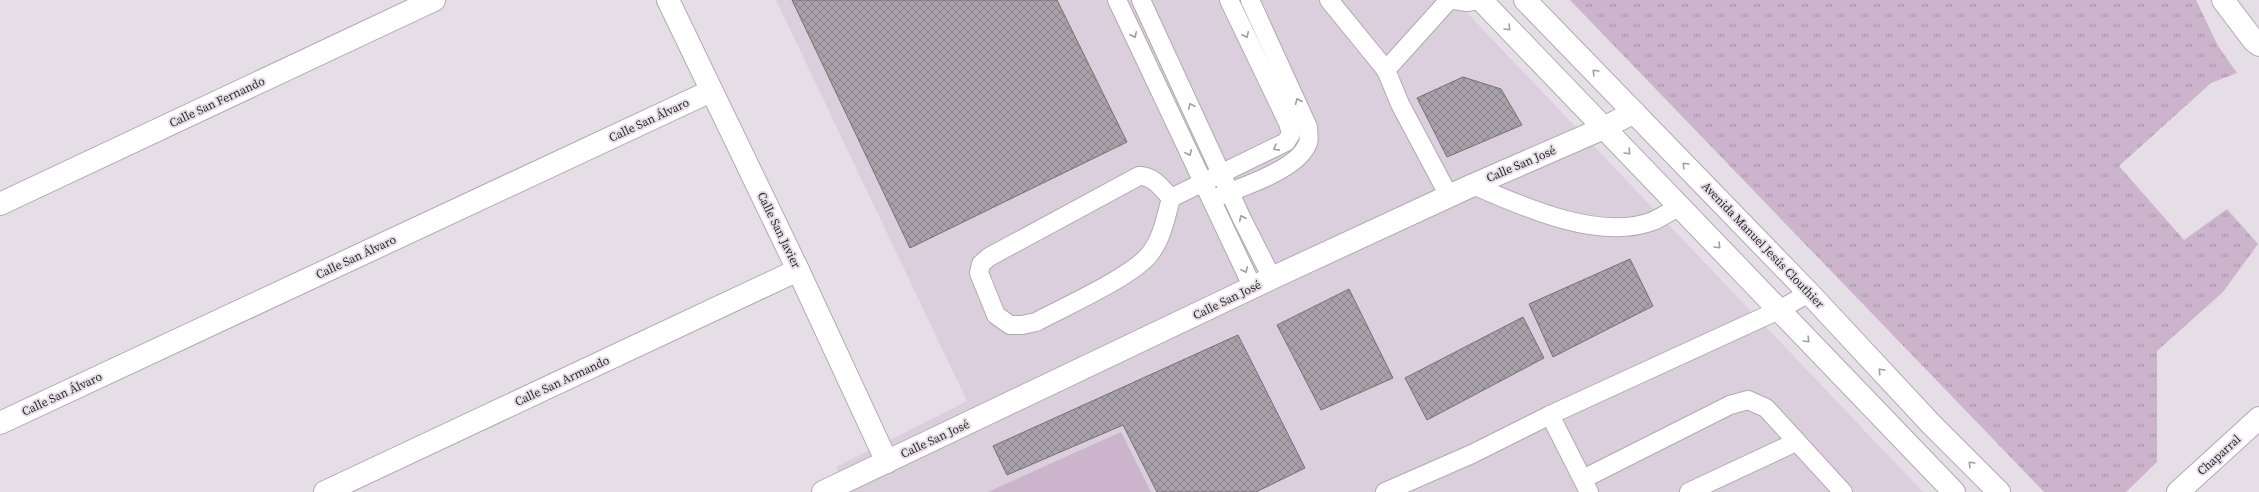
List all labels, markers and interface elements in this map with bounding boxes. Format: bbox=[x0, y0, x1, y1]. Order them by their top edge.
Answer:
one-way arrow bbox=[1503, 23, 1511, 31]
one-way arrow bbox=[1129, 31, 1137, 39]
one-way arrow bbox=[1241, 31, 1249, 38]
one-way arrow bbox=[1592, 69, 1600, 77]
street label: Calle San Fernando bbox=[167, 73, 268, 131]
street label: Calle San Álvaro bbox=[606, 94, 692, 146]
one-way arrow bbox=[1294, 98, 1302, 105]
one-way arrow bbox=[1188, 102, 1196, 110]
street label: Calle San José bbox=[1484, 142, 1558, 186]
one-way arrow bbox=[1272, 143, 1280, 150]
one-way arrow bbox=[1623, 147, 1630, 155]
one-way arrow bbox=[1184, 148, 1192, 156]
one-way arrow bbox=[1682, 162, 1690, 170]
street label: Avenida Manuel Jesús Clouthier bbox=[1698, 178, 1828, 312]
street label: Calle San Javier bbox=[754, 189, 804, 271]
one-way arrow bbox=[1239, 215, 1247, 223]
street label: Calle San Álvaro bbox=[313, 231, 399, 283]
one-way arrow bbox=[1713, 241, 1721, 249]
one-way arrow bbox=[1240, 266, 1248, 273]
street label: Calle San José bbox=[1190, 277, 1264, 323]
one-way arrow bbox=[1803, 335, 1810, 343]
street label: Calle San Armando bbox=[512, 352, 612, 410]
street label: Calle San Álvaro bbox=[19, 368, 105, 420]
one-way arrow bbox=[1879, 368, 1886, 375]
street label: Calle San José bbox=[898, 416, 972, 462]
street label: Chaparral bbox=[2194, 431, 2245, 479]
one-way arrow bbox=[1968, 461, 1976, 469]

